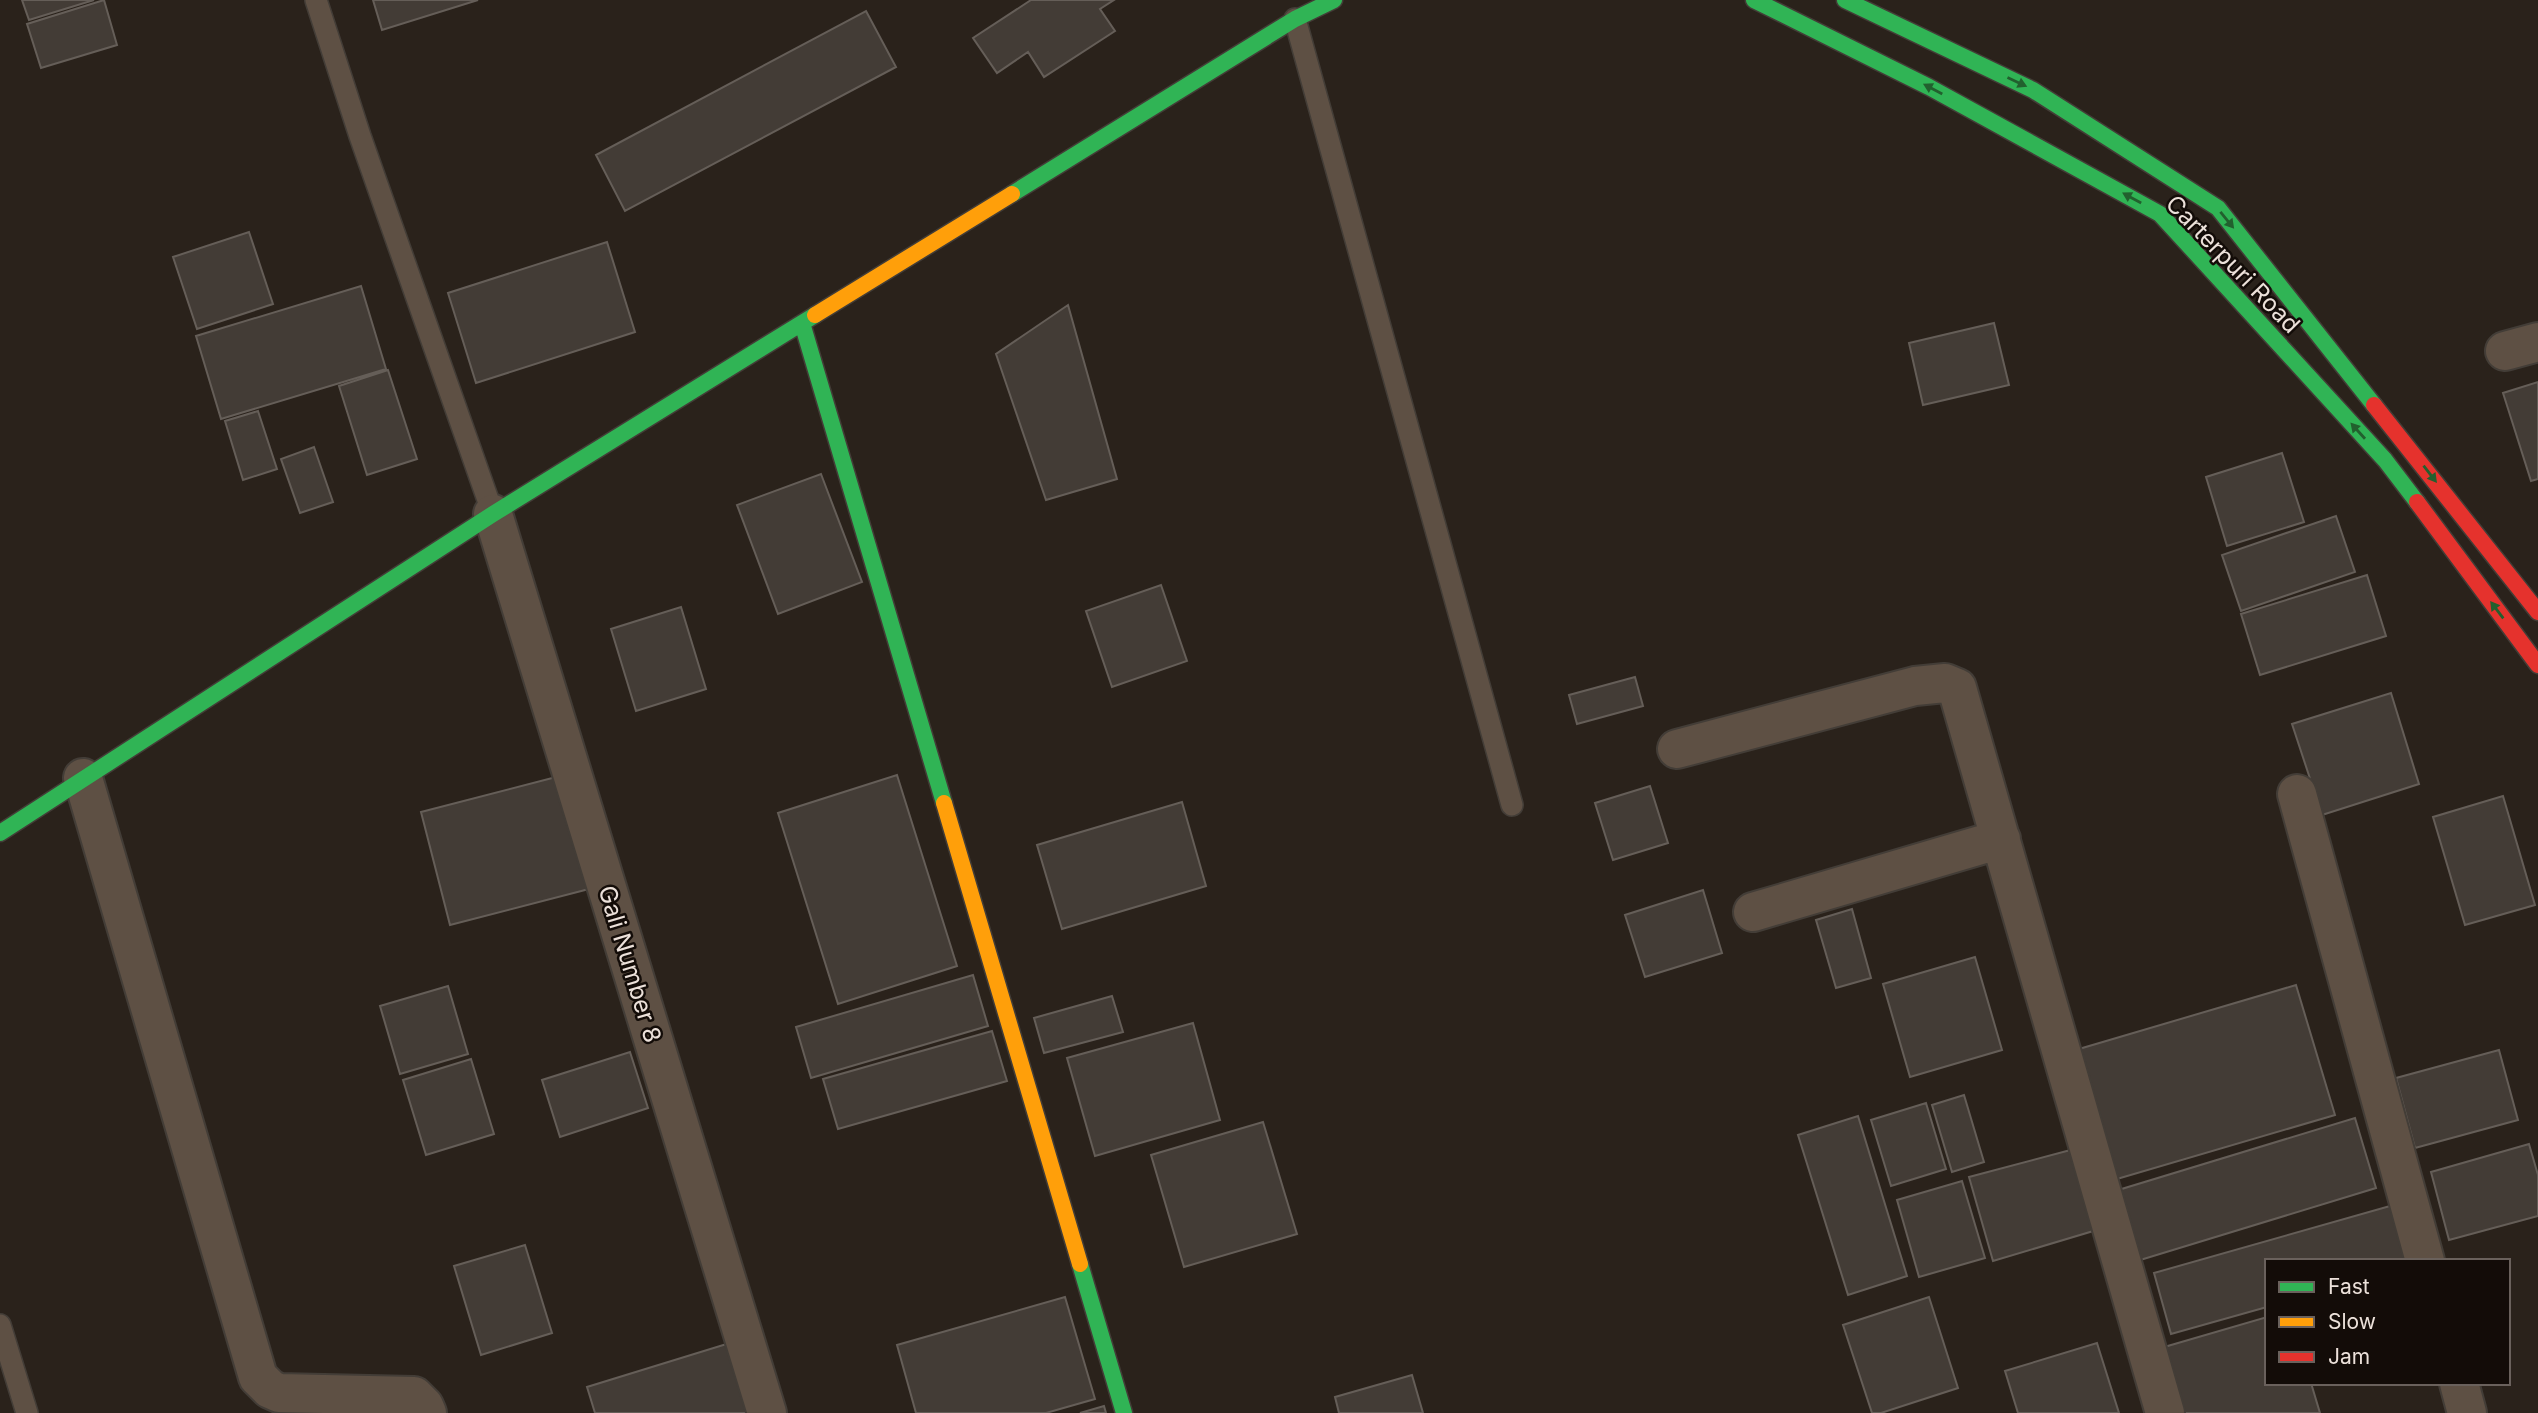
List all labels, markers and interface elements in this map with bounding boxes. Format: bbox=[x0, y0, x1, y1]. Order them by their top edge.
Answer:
one-way arrow bbox=[2007, 76, 2027, 88]
one-way arrow bbox=[1923, 83, 1943, 95]
street label: Carterpuri Road bbox=[2160, 189, 2306, 339]
one-way arrow bbox=[2122, 193, 2142, 205]
one-way arrow bbox=[2219, 211, 2234, 228]
one-way arrow bbox=[2351, 422, 2367, 439]
one-way arrow bbox=[2423, 465, 2438, 483]
one-way arrow bbox=[2490, 602, 2505, 620]
street label: Gali Number 8 bbox=[592, 882, 668, 1046]
legend bbox=[2265, 1259, 2510, 1385]
text: Fast bbox=[2328, 1274, 2370, 1299]
text: Slow bbox=[2328, 1309, 2376, 1334]
text: Jam bbox=[2328, 1344, 2370, 1369]

